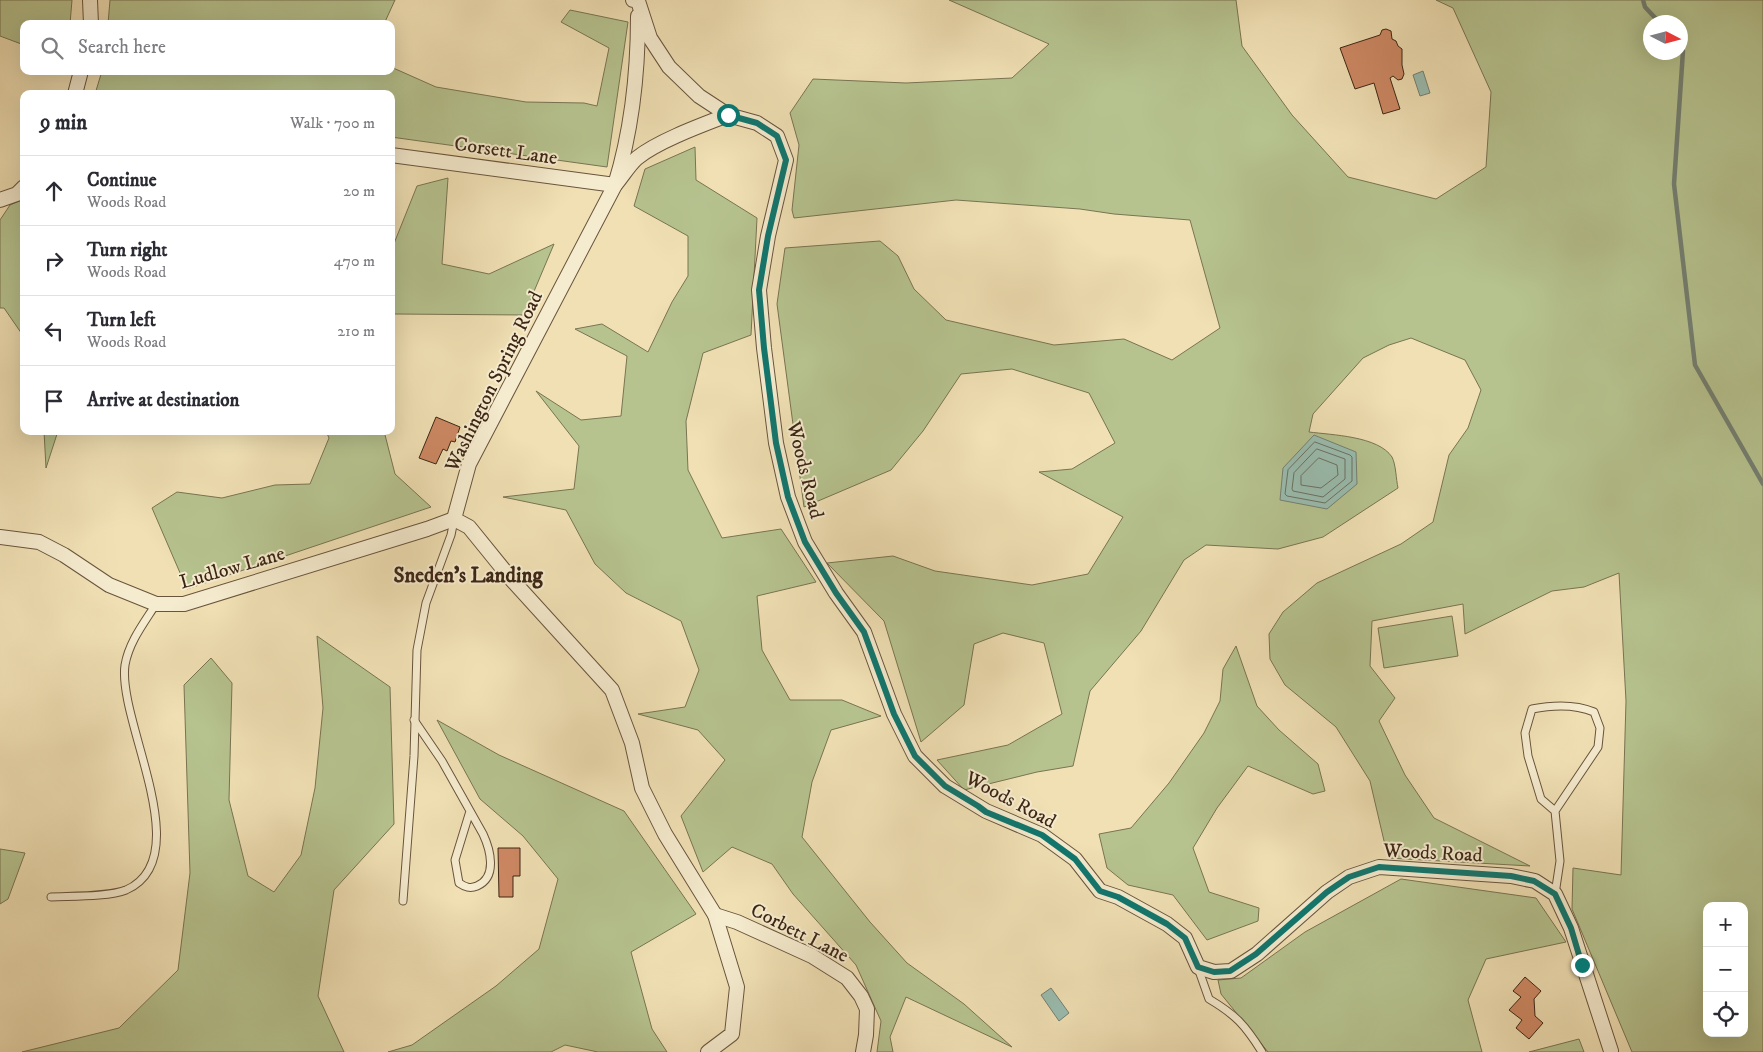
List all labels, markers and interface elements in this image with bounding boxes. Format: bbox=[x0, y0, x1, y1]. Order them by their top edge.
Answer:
north arrow bbox=[1643, 15, 1688, 60]
search box bbox=[20, 20, 395, 75]
icon: search bbox=[38, 34, 66, 62]
text: Search here bbox=[78, 36, 166, 59]
route start bbox=[717, 104, 740, 127]
text: 9 min bbox=[40, 110, 87, 136]
text: Walk · 700 m bbox=[290, 113, 375, 133]
street label: Corsett Lane bbox=[453, 132, 559, 171]
text: Continue bbox=[87, 169, 157, 192]
icon: ahead bbox=[40, 177, 68, 205]
text: 20 m bbox=[343, 181, 375, 201]
text: Woods Road bbox=[87, 192, 166, 212]
text: Turn right bbox=[87, 239, 167, 262]
icon: right bbox=[40, 247, 68, 275]
text: 470 m bbox=[334, 251, 375, 271]
text: Woods Road bbox=[87, 262, 166, 282]
street label: Washington Spring Road bbox=[439, 287, 549, 477]
text: Turn left bbox=[87, 309, 156, 332]
icon: left bbox=[40, 317, 68, 345]
text: 210 m bbox=[337, 321, 375, 341]
text: Woods Road bbox=[87, 332, 166, 352]
icon: arrive bbox=[40, 387, 68, 415]
text: Arrive at destination bbox=[87, 389, 239, 412]
street label: Woods Road bbox=[780, 418, 829, 522]
street label: Ludlow Lane bbox=[177, 541, 288, 595]
district label: Sneden's Landing bbox=[393, 563, 543, 589]
street label: Woods Road bbox=[960, 766, 1060, 835]
street label: Woods Road bbox=[1382, 838, 1483, 869]
street label: Corbett Lane bbox=[746, 898, 853, 969]
map controls bbox=[1703, 902, 1748, 1037]
button: + bbox=[1703, 902, 1748, 947]
button: − bbox=[1703, 947, 1748, 992]
route end bbox=[1571, 954, 1594, 977]
button: locate bbox=[1703, 992, 1748, 1037]

